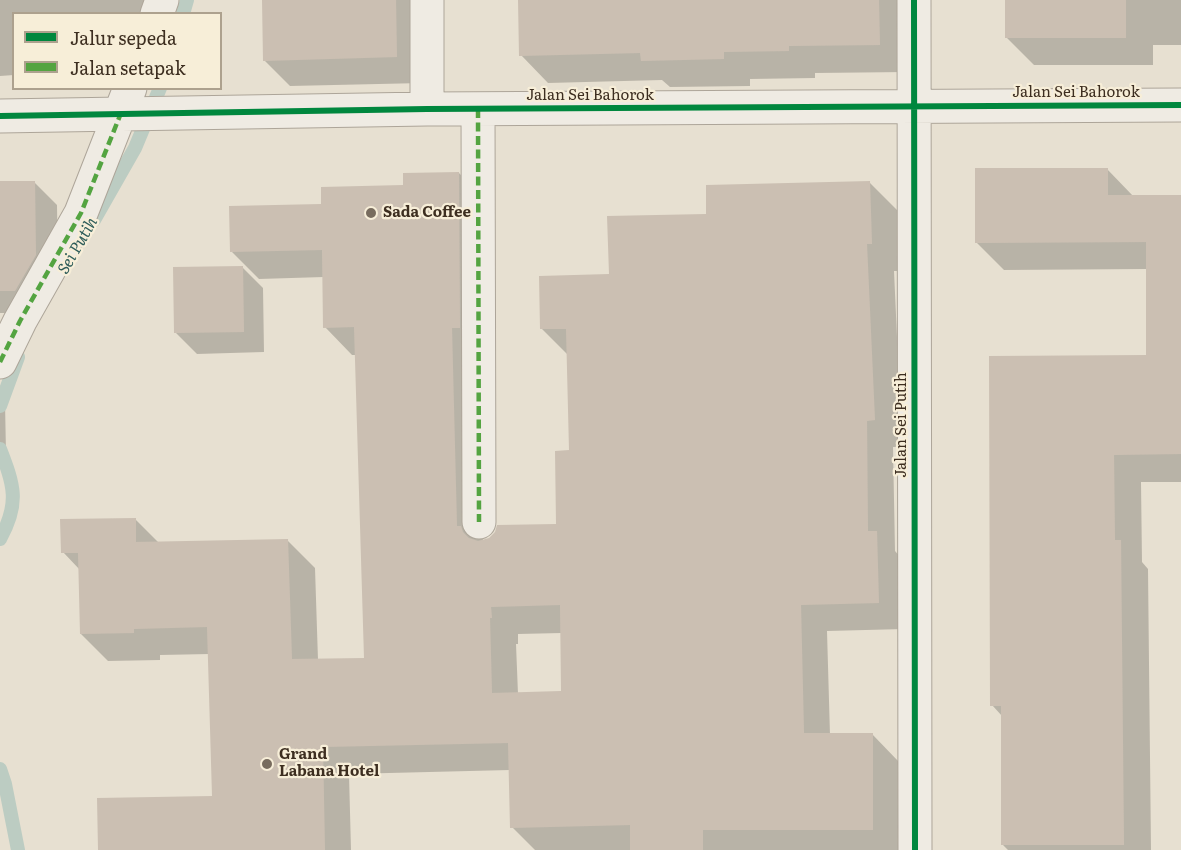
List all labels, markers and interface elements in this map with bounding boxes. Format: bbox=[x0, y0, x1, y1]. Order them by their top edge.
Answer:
legend bbox=[12, 12, 222, 90]
text: Jalur sepeda bbox=[70, 24, 177, 51]
text: Jalan setapak bbox=[70, 54, 186, 81]
street label: Jalan Sei Bahorok bbox=[1012, 84, 1140, 102]
street label: Jalan Sei Bahorok bbox=[526, 87, 654, 105]
place label: Sada Coffee bbox=[383, 204, 471, 222]
marker: Sada Coffee bbox=[364, 206, 378, 220]
water label: Sei Putih bbox=[54, 214, 102, 278]
street label: Jalan Sei Putih bbox=[893, 372, 911, 478]
place label: Grand Labana Hotel bbox=[279, 746, 379, 781]
marker: Grand Labana Hotel bbox=[260, 757, 274, 771]

